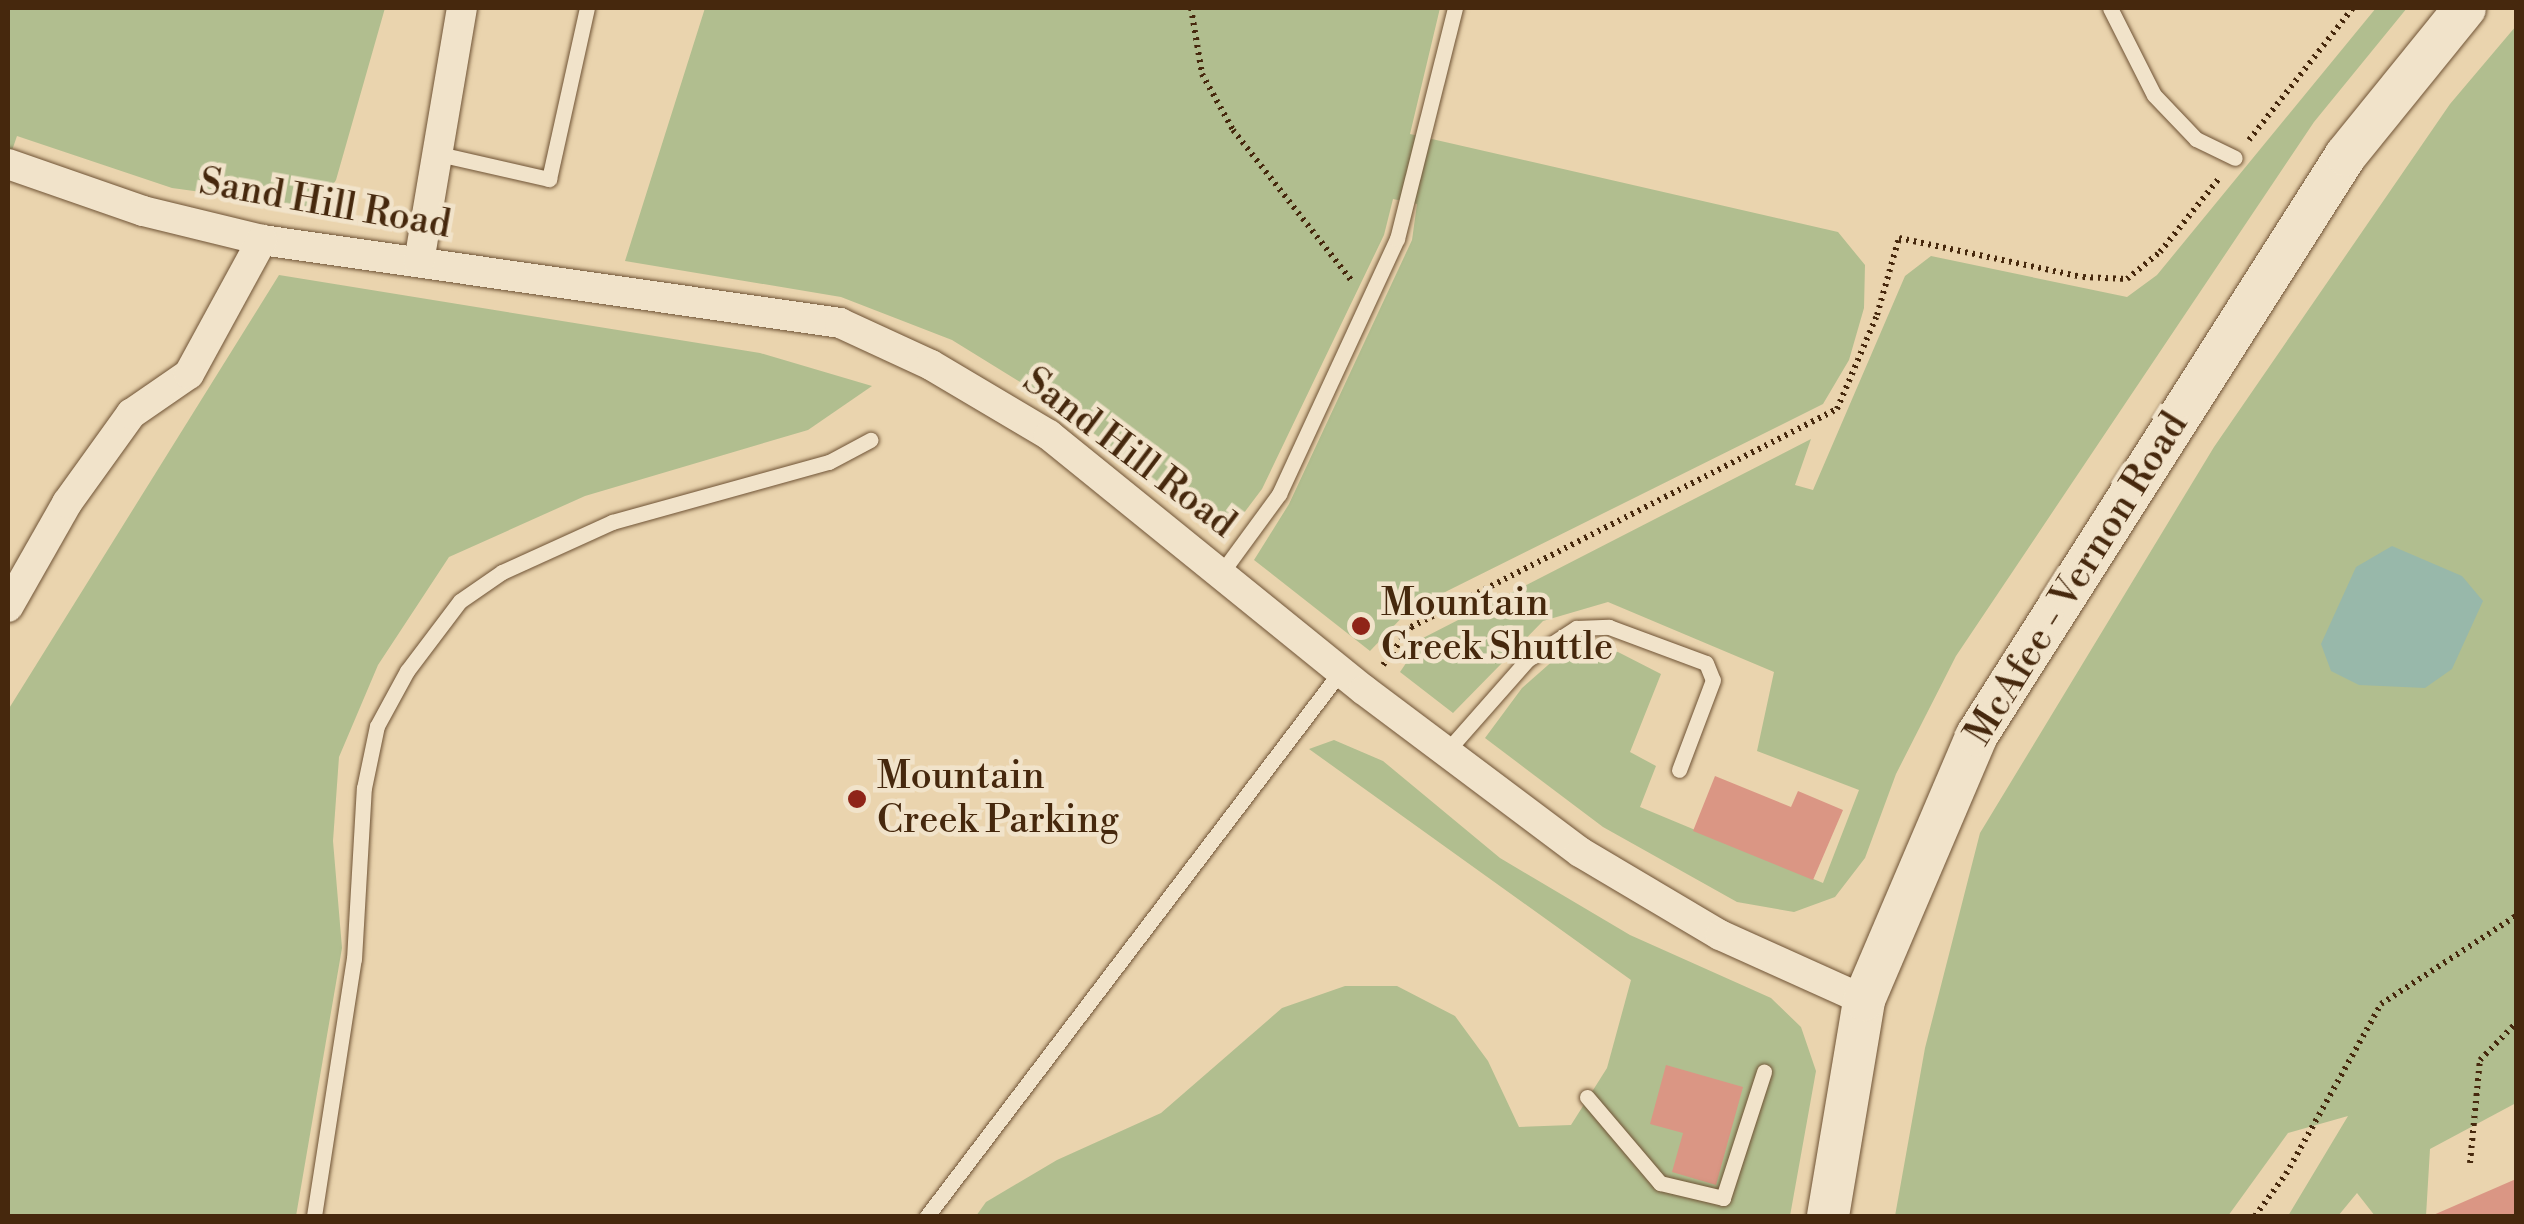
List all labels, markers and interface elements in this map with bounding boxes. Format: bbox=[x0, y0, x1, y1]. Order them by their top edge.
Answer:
street label: Sand Hill Road bbox=[196, 159, 454, 249]
street label: Sand Hill Road bbox=[1014, 358, 1244, 548]
street label: McAfee - Vernon Road bbox=[1956, 404, 2198, 754]
place label: Mountain Creek Shuttle bbox=[1381, 581, 1613, 670]
marker: Mountain Creek Shuttle bbox=[1350, 615, 1372, 637]
place label: Mountain Creek Parking bbox=[877, 754, 1119, 844]
marker: Mountain Creek Parking bbox=[846, 788, 868, 810]

